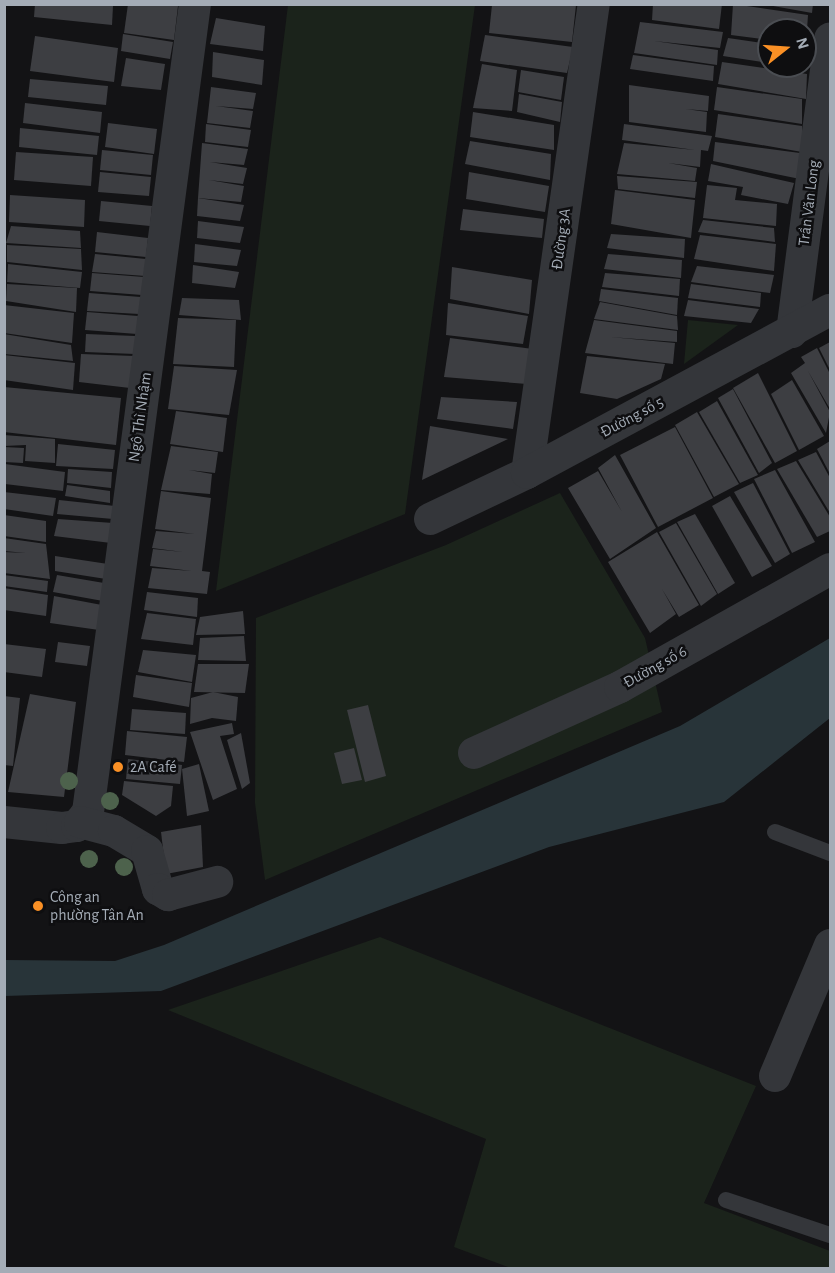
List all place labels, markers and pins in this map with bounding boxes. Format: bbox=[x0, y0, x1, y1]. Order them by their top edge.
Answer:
place label: 2A Café bbox=[130, 757, 177, 777]
marker: 2A Café bbox=[111, 760, 125, 774]
place label: Công an phường Tân An bbox=[50, 887, 144, 925]
marker: Công an phường Tân An bbox=[31, 899, 45, 913]

